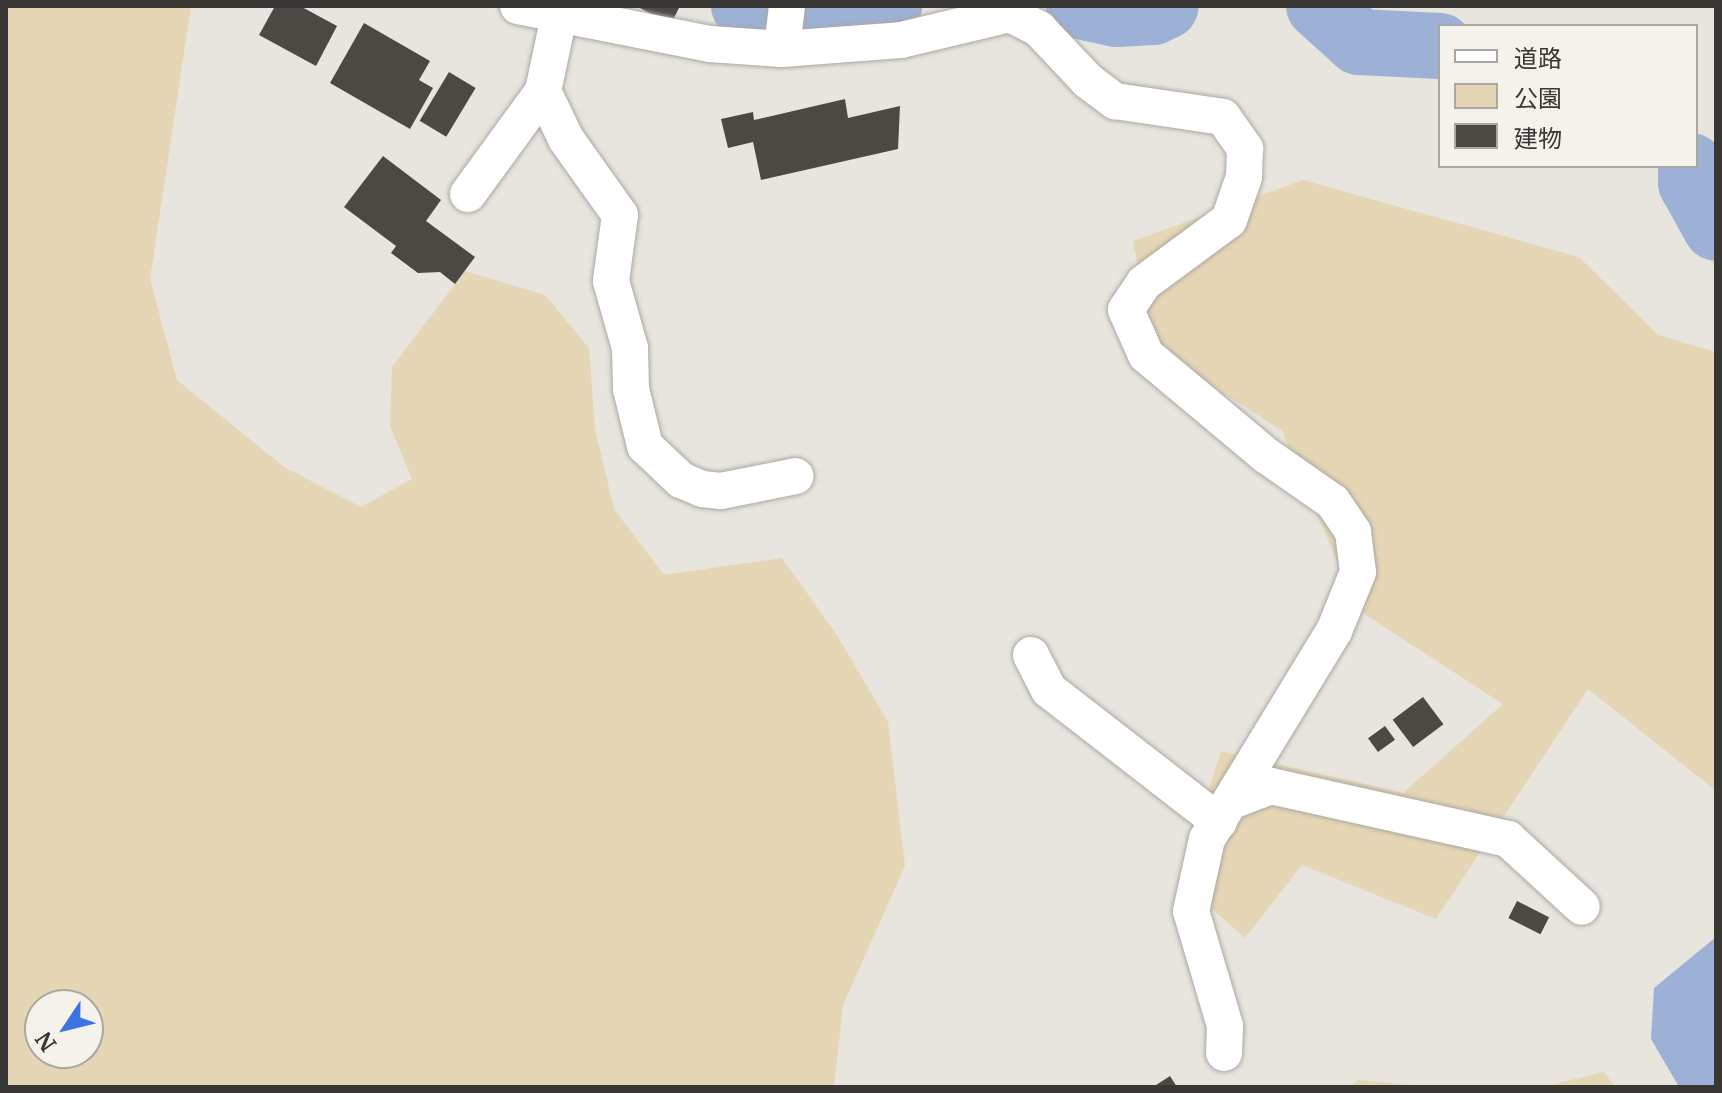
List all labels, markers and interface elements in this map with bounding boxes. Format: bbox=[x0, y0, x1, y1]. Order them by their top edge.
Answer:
legend bbox=[1438, 24, 1698, 168]
text: 道路 bbox=[1514, 43, 1562, 74]
text: 公園 bbox=[1514, 83, 1562, 114]
text: 建物 bbox=[1514, 123, 1562, 154]
north arrow bbox=[24, 989, 104, 1069]
text: N bbox=[30, 1026, 62, 1057]

